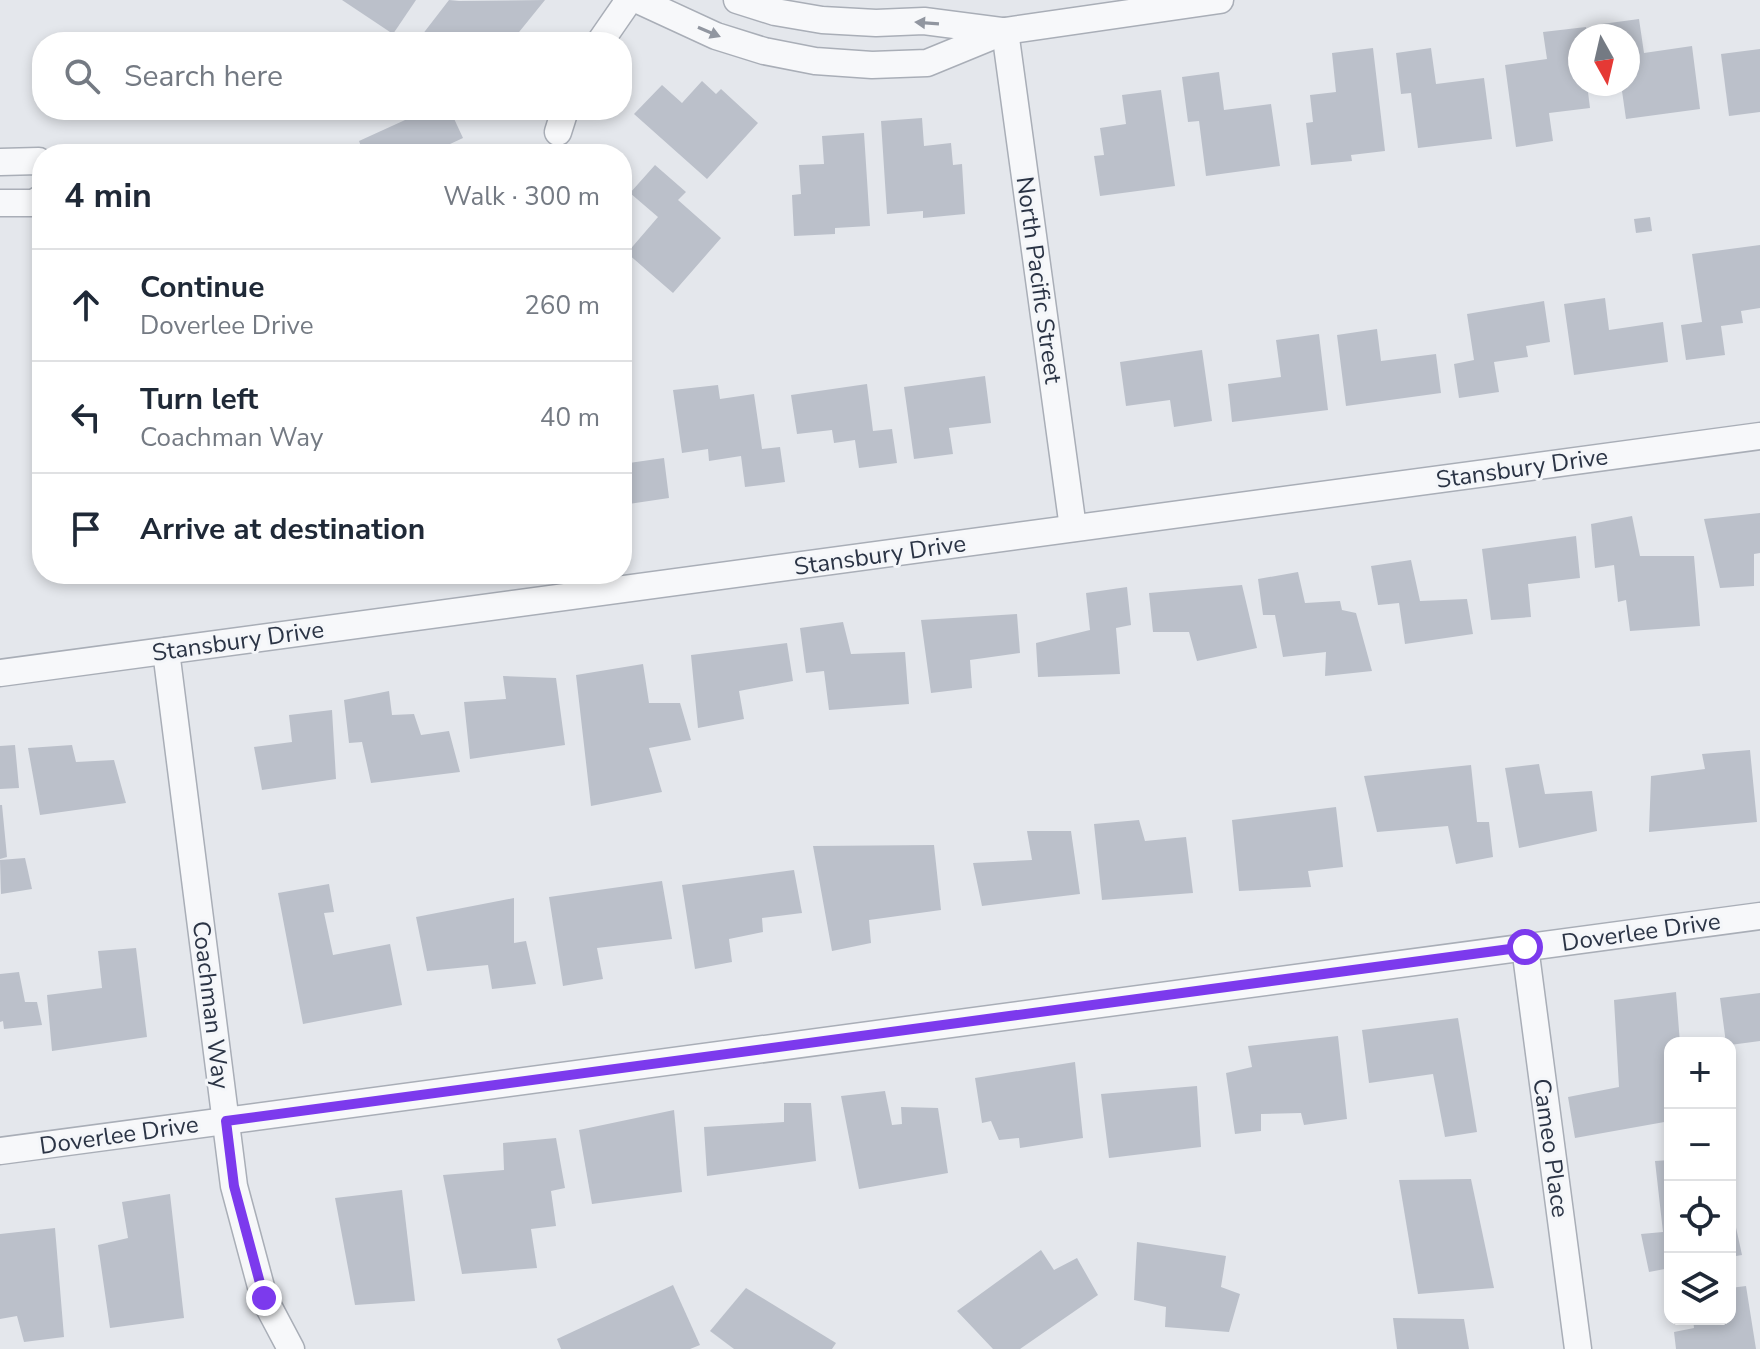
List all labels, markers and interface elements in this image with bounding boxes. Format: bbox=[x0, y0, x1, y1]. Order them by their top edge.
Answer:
one-way arrow bbox=[914, 16, 939, 29]
north arrow bbox=[1568, 24, 1640, 96]
one-way arrow bbox=[697, 26, 721, 39]
search box bbox=[32, 32, 632, 120]
icon: search bbox=[60, 54, 104, 98]
text: Search here bbox=[124, 56, 283, 97]
text: 4 min bbox=[64, 173, 152, 219]
street label: North Pacific Street bbox=[1009, 174, 1069, 386]
text: Walk · 300 m bbox=[443, 179, 600, 214]
text: Continue bbox=[140, 267, 265, 308]
icon: ahead bbox=[64, 283, 108, 327]
text: 260 m bbox=[524, 288, 600, 323]
text: Doverlee Drive bbox=[140, 308, 313, 343]
text: Turn left bbox=[140, 379, 258, 420]
icon: left bbox=[64, 395, 108, 439]
text: 40 m bbox=[540, 400, 600, 435]
text: Coachman Way bbox=[140, 420, 323, 455]
street label: Stansbury Drive bbox=[1434, 440, 1610, 496]
icon: arrive bbox=[64, 507, 108, 551]
text: Arrive at destination bbox=[140, 509, 425, 550]
street label: Stansbury Drive bbox=[792, 527, 968, 583]
street label: Stansbury Drive bbox=[150, 613, 326, 669]
street label: Doverlee Drive bbox=[1559, 905, 1723, 959]
street label: Coachman Way bbox=[185, 919, 237, 1092]
route start bbox=[1507, 929, 1543, 965]
map controls bbox=[1664, 1037, 1736, 1325]
button: + bbox=[1664, 1037, 1736, 1109]
street label: Cameo Place bbox=[1525, 1076, 1577, 1220]
street label: Doverlee Drive bbox=[37, 1108, 201, 1162]
button: − bbox=[1664, 1109, 1736, 1181]
button: locate bbox=[1664, 1181, 1736, 1253]
button: layers bbox=[1664, 1253, 1736, 1325]
route end bbox=[246, 1280, 282, 1316]

